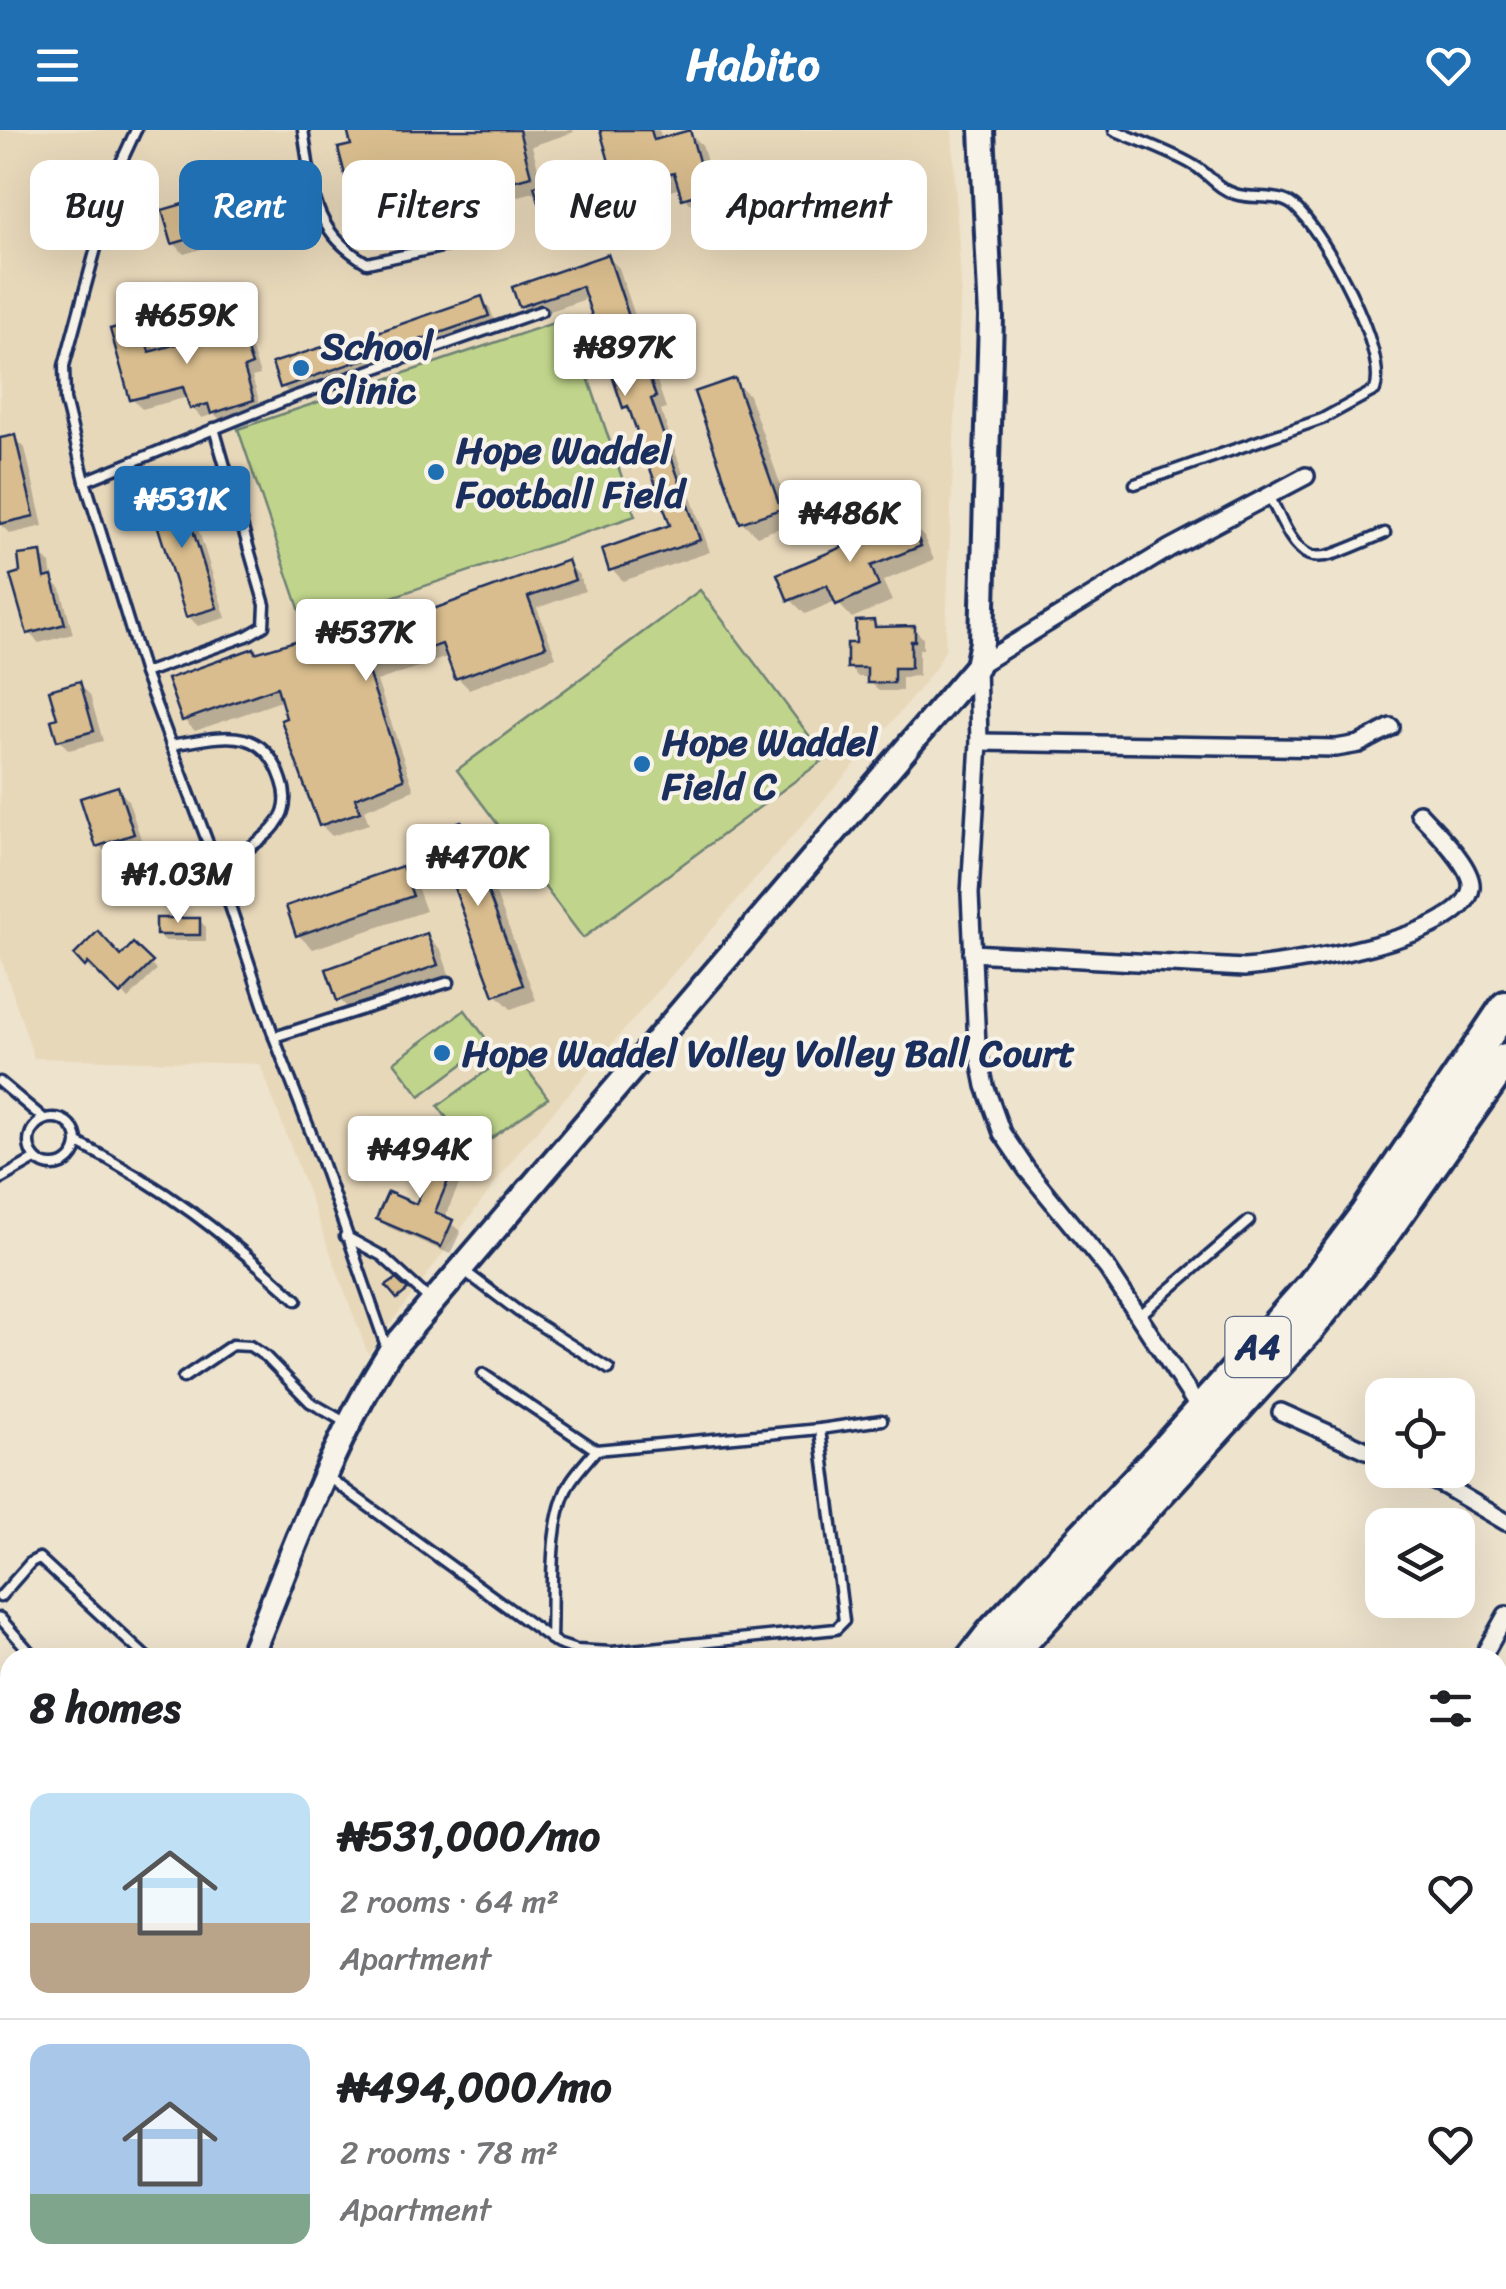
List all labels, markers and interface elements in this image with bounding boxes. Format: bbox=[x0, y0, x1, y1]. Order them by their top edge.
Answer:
text: Habito bbox=[686, 25, 820, 105]
icon: menu bbox=[30, 38, 85, 93]
icon: heart bbox=[1421, 38, 1476, 93]
chip: Buy bbox=[30, 160, 159, 250]
chip: Rent bbox=[179, 160, 322, 250]
chip: Filters bbox=[342, 160, 515, 250]
chip: New bbox=[535, 160, 671, 250]
chip: Apartment bbox=[691, 160, 927, 250]
pin: ₦659K bbox=[117, 282, 257, 367]
text: ₦659K bbox=[138, 286, 236, 343]
place label: School Clinic bbox=[320, 313, 434, 424]
pin: ₦897K bbox=[555, 314, 695, 399]
text: ₦897K bbox=[576, 318, 674, 375]
marker: School Clinic bbox=[290, 357, 312, 379]
place label: Hope Waddel Football Field bbox=[455, 417, 687, 528]
marker: Hope Waddel Football Field bbox=[425, 461, 447, 483]
pin: ₦531K bbox=[112, 466, 252, 551]
text: ₦531K bbox=[136, 470, 228, 527]
pin: ₦486K bbox=[780, 480, 920, 565]
text: ₦486K bbox=[801, 484, 899, 541]
pin: ₦537K bbox=[296, 599, 436, 684]
text: ₦537K bbox=[318, 603, 414, 660]
place label: Hope Waddel Field C bbox=[661, 709, 879, 820]
marker: Hope Waddel Field C bbox=[631, 753, 653, 775]
pin: ₦470K bbox=[408, 824, 548, 909]
text: ₦470K bbox=[428, 828, 528, 885]
pin: ₦1.03M bbox=[97, 841, 259, 926]
text: ₦1.03M bbox=[124, 845, 232, 902]
place label: Hope Waddel Volley Volley Ball Court bbox=[462, 1020, 1075, 1087]
marker: Hope Waddel Volley Volley Ball Court bbox=[431, 1042, 453, 1064]
pin: ₦494K bbox=[350, 1116, 490, 1201]
text: ₦494K bbox=[370, 1120, 470, 1177]
road number: A4 bbox=[1226, 1317, 1290, 1377]
map controls bbox=[1365, 1378, 1475, 1618]
button: locate bbox=[1365, 1378, 1475, 1488]
button: layers bbox=[1365, 1508, 1475, 1618]
text: 8 homes bbox=[30, 1671, 181, 1745]
icon: filters bbox=[1423, 1681, 1478, 1736]
text: ₦531,000/mo bbox=[340, 1799, 600, 1873]
icon: home bbox=[110, 1833, 230, 1953]
icon: heart bbox=[1423, 1866, 1478, 1921]
text: 2 rooms · 64 m² bbox=[340, 1873, 559, 1930]
text: Apartment bbox=[340, 1930, 491, 1987]
text: ₦494,000/mo bbox=[340, 2050, 612, 2124]
icon: home bbox=[110, 2084, 230, 2204]
icon: heart bbox=[1423, 2117, 1478, 2172]
text: 2 rooms · 78 m² bbox=[340, 2124, 558, 2181]
text: Apartment bbox=[340, 2181, 491, 2238]

